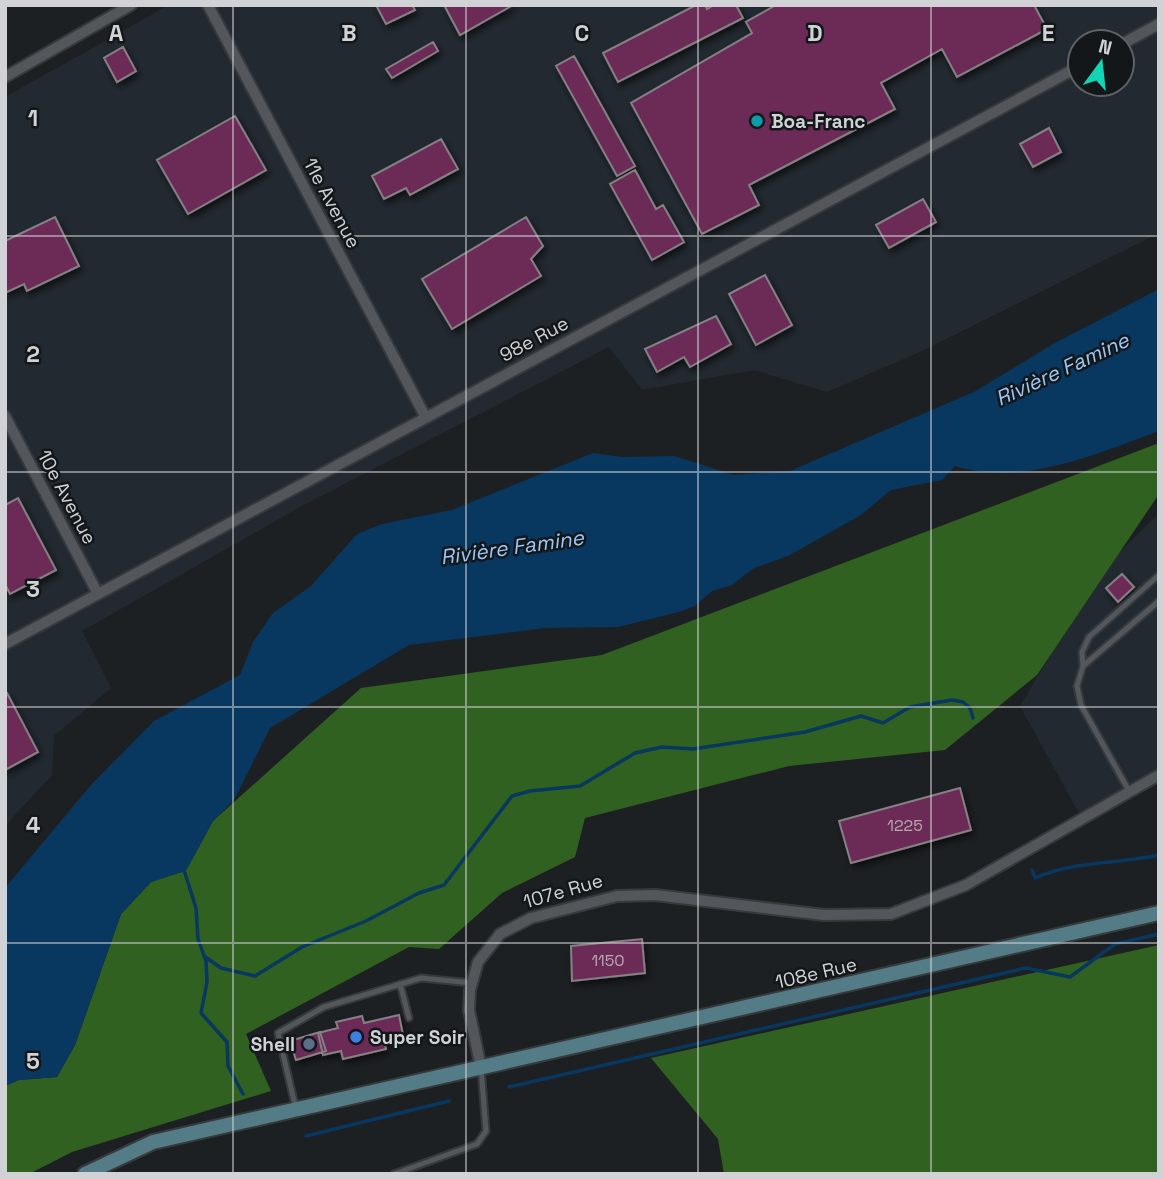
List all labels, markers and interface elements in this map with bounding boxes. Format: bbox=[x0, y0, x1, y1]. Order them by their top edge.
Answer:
text: A bbox=[109, 18, 124, 48]
text: B bbox=[341, 18, 357, 48]
text: C bbox=[575, 18, 589, 48]
text: D bbox=[807, 18, 823, 48]
text: E bbox=[1042, 18, 1054, 48]
north arrow bbox=[1066, 28, 1136, 98]
text: N bbox=[1096, 33, 1115, 61]
text: 1 bbox=[28, 103, 38, 133]
place label: Boa-Franc bbox=[771, 109, 866, 134]
marker: Boa-Franc bbox=[749, 113, 765, 129]
street label: 11e Avenue bbox=[298, 153, 366, 253]
street label: 98e Rue bbox=[495, 310, 573, 368]
water label: Rivière Famine bbox=[991, 326, 1135, 412]
text: 2 bbox=[26, 339, 40, 369]
street label: 10e Avenue bbox=[32, 446, 102, 548]
water label: Rivière Famine bbox=[439, 523, 587, 570]
text: 3 bbox=[26, 574, 40, 604]
text: 4 bbox=[26, 810, 41, 840]
house number: 1225 bbox=[887, 815, 923, 836]
street label: 107e Rue bbox=[520, 868, 606, 914]
house number: 1150 bbox=[591, 950, 625, 971]
street label: 108e Rue bbox=[773, 951, 859, 995]
place label: Super Soir bbox=[370, 1025, 464, 1050]
marker: Super Soir bbox=[348, 1029, 364, 1045]
place label: Shell bbox=[251, 1032, 295, 1057]
marker: Shell bbox=[301, 1036, 317, 1052]
text: 5 bbox=[26, 1046, 40, 1076]

